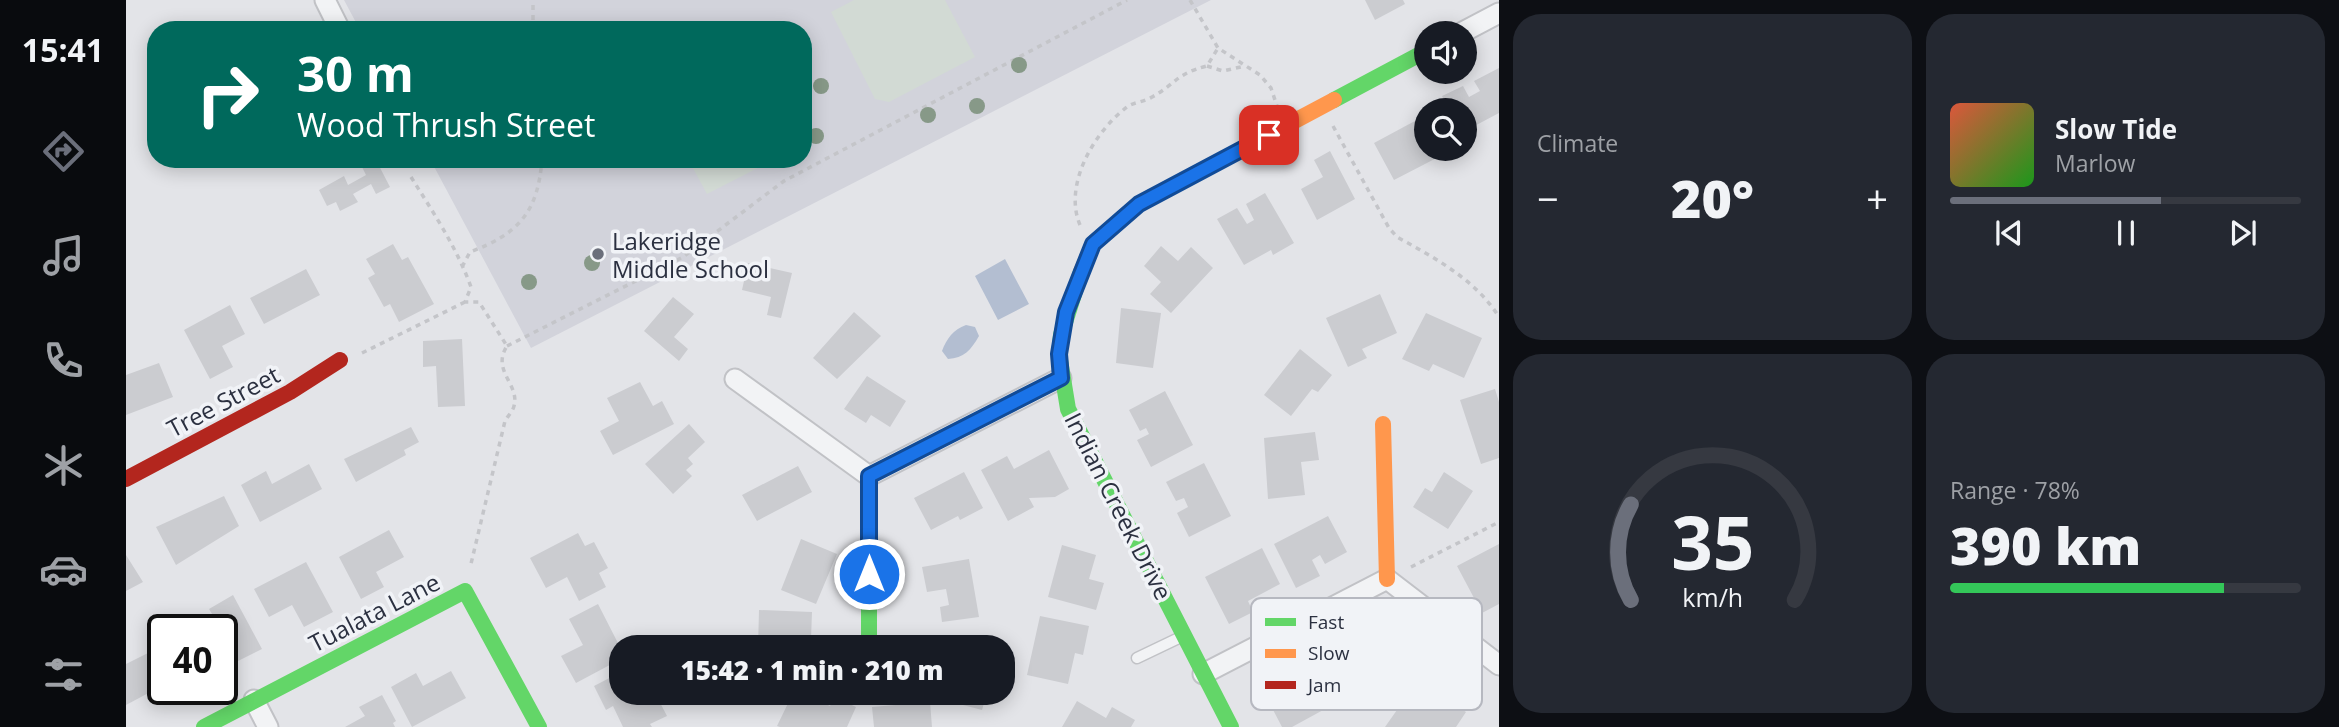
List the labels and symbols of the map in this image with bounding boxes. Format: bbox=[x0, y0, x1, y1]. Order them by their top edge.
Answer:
pin bbox=[1239, 105, 1299, 165]
place label: Lakeridge Middle School bbox=[612, 224, 769, 285]
marker: Lakeridge Middle School bbox=[590, 246, 606, 262]
street label: Tree Street bbox=[161, 358, 285, 444]
street label: Indian Creek Drive bbox=[1058, 407, 1180, 605]
position arrow bbox=[832, 537, 906, 611]
street label: Tualata Lane bbox=[303, 565, 445, 659]
legend bbox=[1251, 598, 1482, 710]
text: Fast bbox=[1308, 609, 1344, 635]
speed limit sign: 40 bbox=[147, 614, 238, 705]
text: Slow bbox=[1308, 640, 1350, 666]
text: Jam bbox=[1306, 672, 1341, 698]

